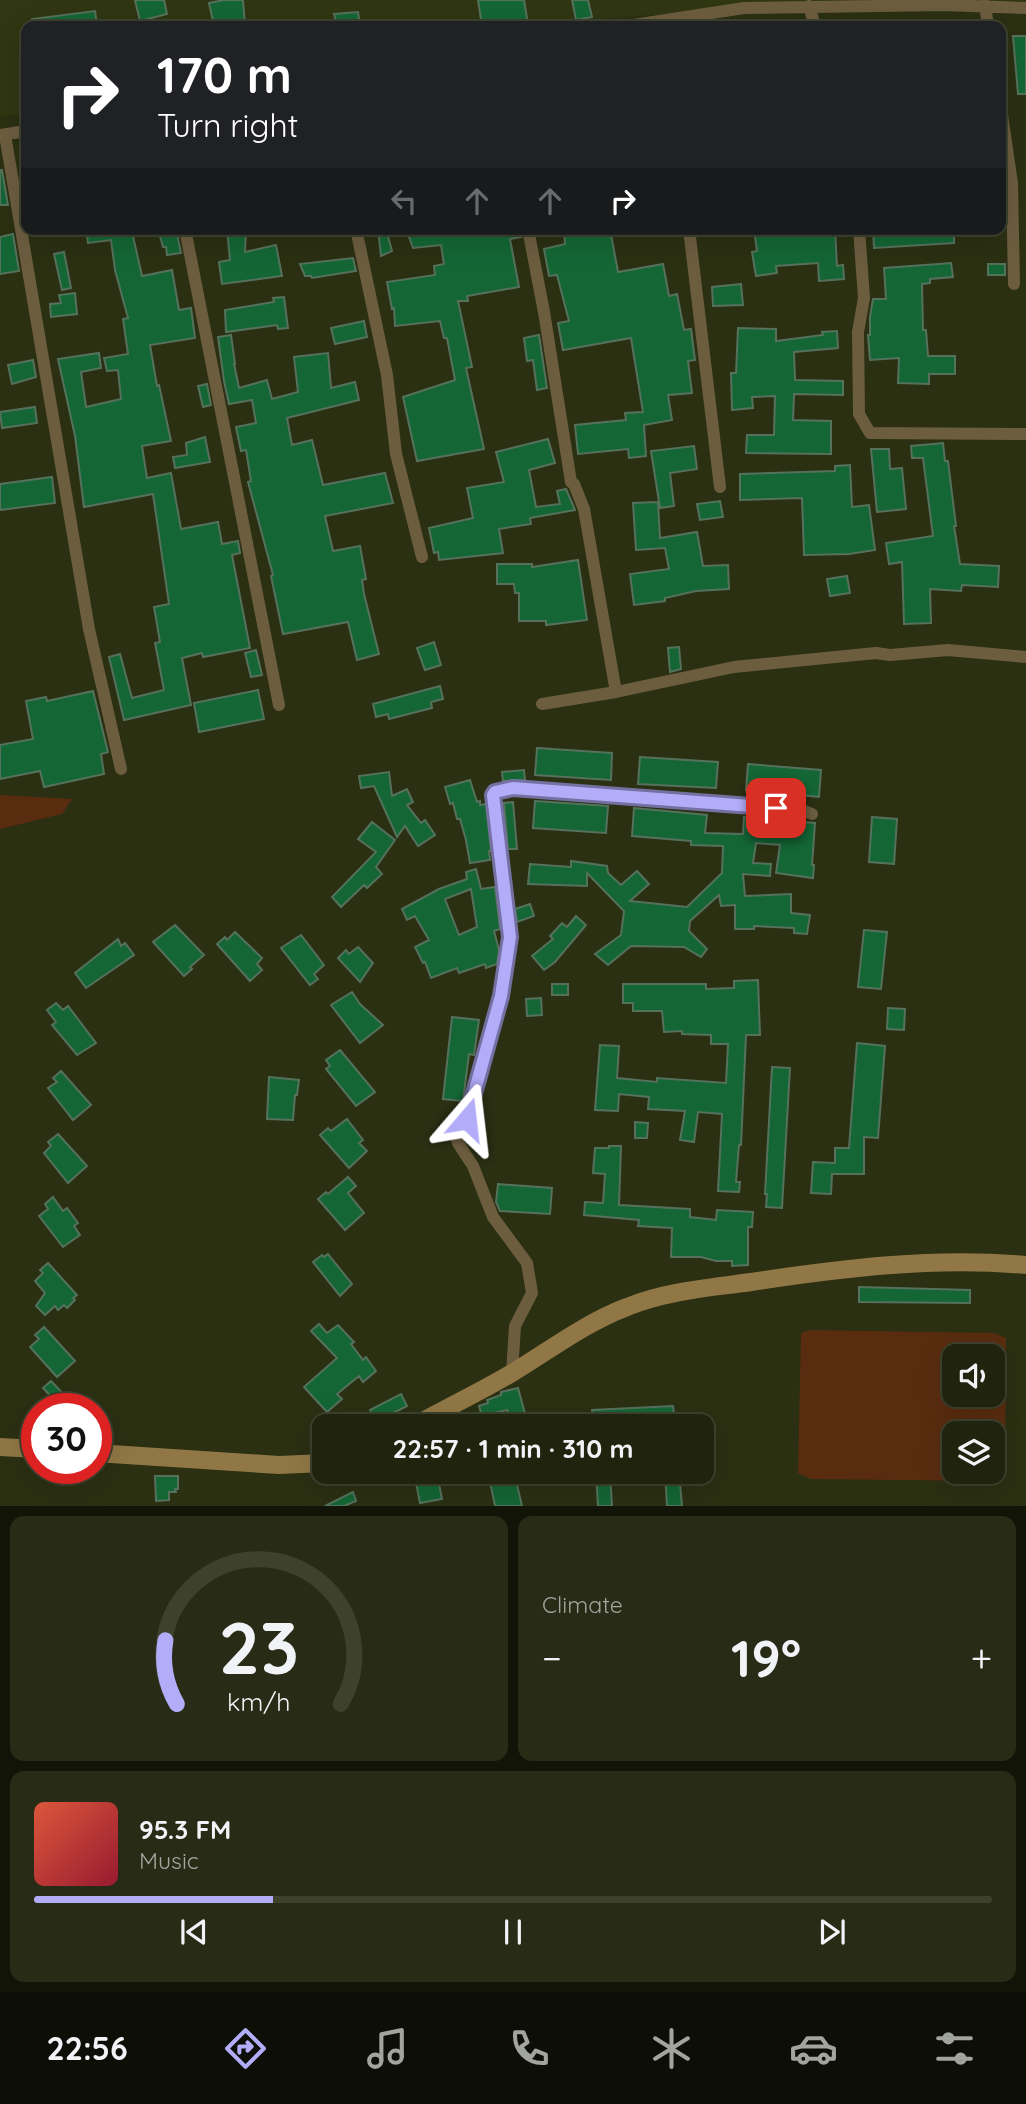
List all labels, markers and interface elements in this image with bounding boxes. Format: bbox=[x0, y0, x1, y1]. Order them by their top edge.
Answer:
text: 170 m bbox=[157, 44, 292, 105]
icon: right bbox=[42, 49, 133, 140]
text: Turn right bbox=[157, 105, 298, 145]
icon: left bbox=[385, 182, 423, 220]
icon: ahead bbox=[458, 182, 496, 220]
icon: ahead bbox=[531, 182, 569, 220]
icon: right bbox=[604, 182, 642, 220]
pin bbox=[746, 778, 806, 838]
icon: arrive bbox=[757, 789, 795, 827]
position arrow bbox=[430, 1082, 504, 1156]
map controls bbox=[942, 1344, 1005, 1484]
button: sound bbox=[942, 1344, 1005, 1407]
speed limit sign: 30 bbox=[21, 1393, 112, 1484]
button: layers bbox=[942, 1421, 1005, 1484]
text: 22:57 · 1 min · 310 m bbox=[393, 1432, 633, 1465]
text: Climate bbox=[542, 1590, 623, 1619]
text: 23 bbox=[219, 1602, 299, 1693]
text: 19° bbox=[731, 1625, 801, 1690]
text: − bbox=[542, 1634, 562, 1682]
text: + bbox=[971, 1634, 992, 1682]
text: km/h bbox=[227, 1686, 291, 1717]
text: 95.3 FM bbox=[139, 1813, 231, 1846]
text: Music bbox=[139, 1846, 199, 1875]
icon: previous bbox=[175, 1913, 213, 1951]
icon: pause bbox=[494, 1913, 532, 1951]
icon: next bbox=[813, 1913, 851, 1951]
icon: directions bbox=[221, 2024, 270, 2073]
icon: music bbox=[363, 2024, 412, 2073]
icon: phone bbox=[505, 2024, 554, 2073]
icon: climate bbox=[647, 2024, 696, 2073]
icon: car bbox=[789, 2024, 838, 2073]
icon: filters bbox=[930, 2024, 979, 2073]
text: 22:56 bbox=[46, 2028, 128, 2068]

